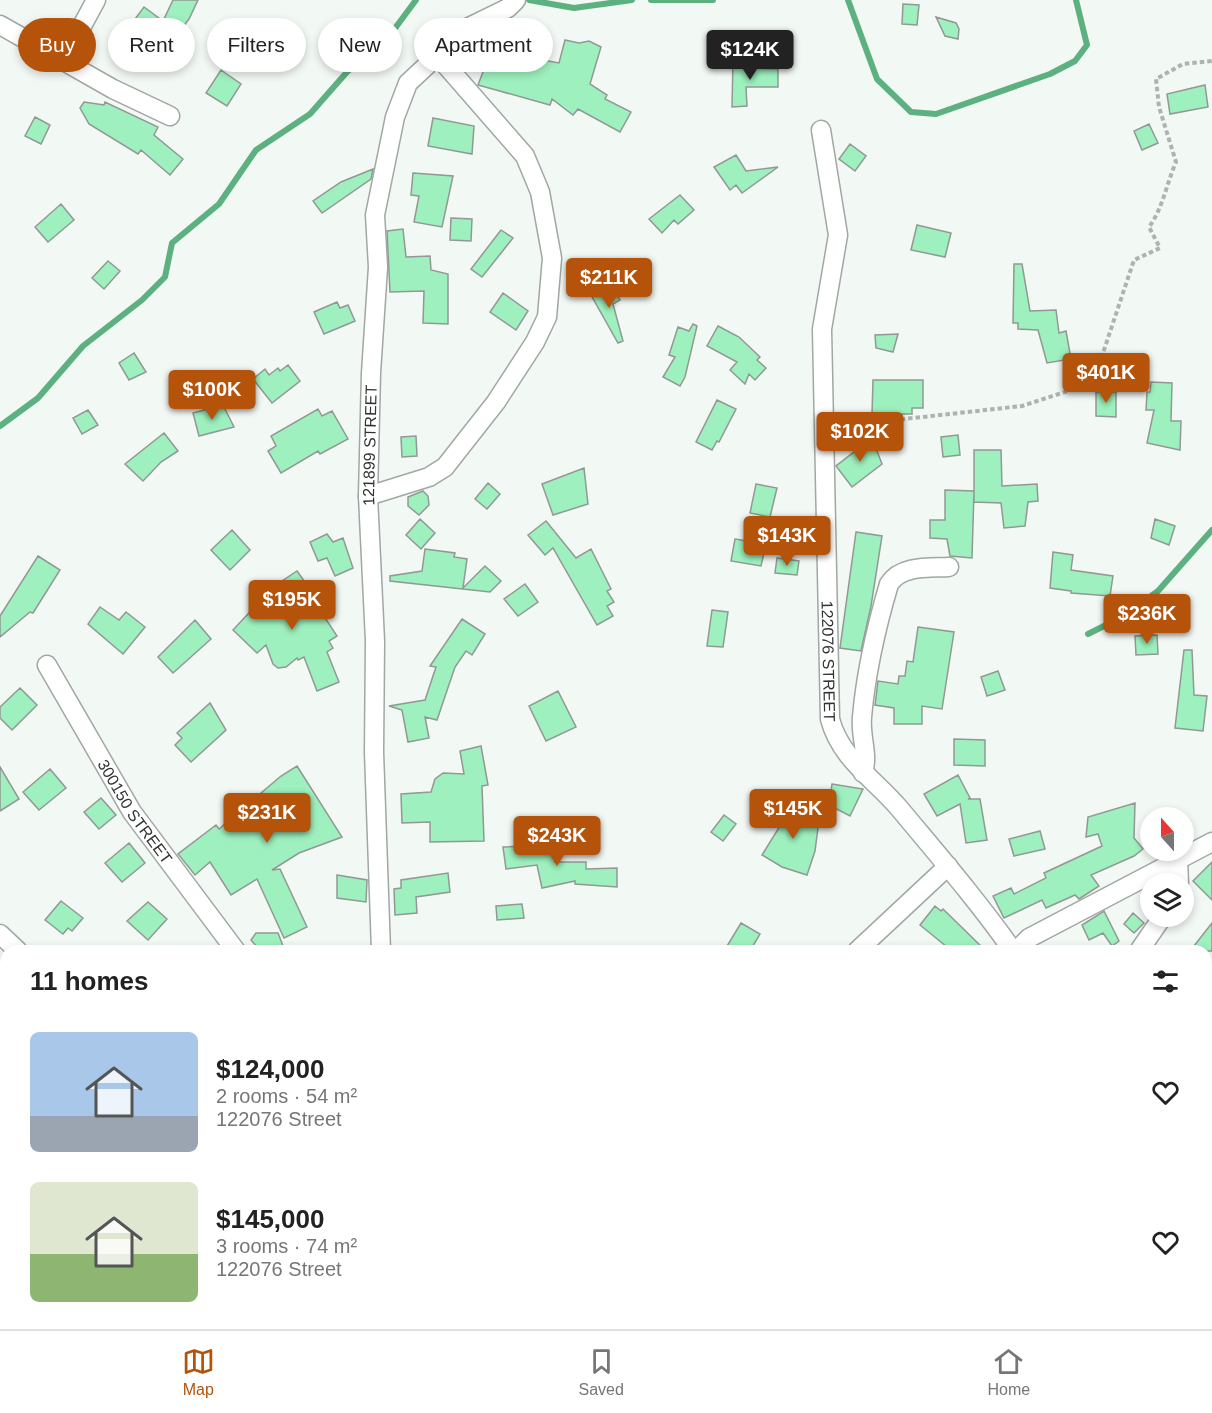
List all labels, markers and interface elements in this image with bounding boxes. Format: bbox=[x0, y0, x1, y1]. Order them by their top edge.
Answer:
chip: Buy bbox=[18, 18, 96, 72]
chip: Rent bbox=[108, 18, 195, 72]
chip: Filters bbox=[207, 18, 306, 72]
chip: New bbox=[318, 18, 402, 72]
chip: Apartment bbox=[414, 18, 553, 72]
pin: $124K bbox=[708, 30, 792, 81]
text: $124K bbox=[721, 38, 779, 60]
pin: $211K bbox=[567, 258, 651, 309]
text: $211K bbox=[580, 266, 638, 288]
pin: $401K bbox=[1064, 353, 1148, 404]
text: $401K bbox=[1077, 361, 1135, 383]
pin: $100K bbox=[170, 370, 254, 421]
text: $100K bbox=[183, 378, 241, 400]
street label: 121899 STREET bbox=[360, 384, 380, 506]
pin: $102K bbox=[818, 412, 902, 463]
text: $102K bbox=[831, 420, 889, 442]
pin: $143K bbox=[745, 516, 829, 567]
text: $143K bbox=[758, 524, 816, 546]
pin: $195K bbox=[250, 580, 334, 631]
text: $195K bbox=[263, 588, 321, 610]
pin: $236K bbox=[1105, 594, 1189, 645]
street label: 122076 STREET bbox=[819, 601, 838, 722]
text: $236K bbox=[1118, 602, 1176, 624]
street label: 300150 STREET bbox=[95, 757, 176, 867]
pin: $145K bbox=[751, 789, 835, 840]
pin: $231K bbox=[225, 793, 309, 844]
text: $145K bbox=[764, 797, 822, 819]
text: $231K bbox=[238, 801, 296, 823]
north arrow bbox=[1140, 807, 1194, 861]
map controls bbox=[1140, 807, 1194, 927]
pin: $243K bbox=[515, 816, 599, 867]
text: $243K bbox=[528, 824, 586, 846]
button: layers bbox=[1140, 873, 1194, 927]
icon: filters bbox=[1149, 965, 1182, 998]
text: 11 homes bbox=[30, 966, 149, 996]
text: $124,000 bbox=[216, 1054, 324, 1084]
icon: home bbox=[78, 1056, 150, 1128]
icon: heart bbox=[1149, 1076, 1182, 1109]
text: 2 rooms · 54 m² bbox=[216, 1085, 357, 1107]
text: 122076 Street bbox=[216, 1108, 342, 1130]
text: $145,000 bbox=[216, 1204, 324, 1234]
icon: home bbox=[78, 1206, 150, 1278]
icon: heart bbox=[1149, 1226, 1182, 1259]
text: 3 rooms · 74 m² bbox=[216, 1235, 357, 1257]
text: 122076 Street bbox=[216, 1258, 342, 1280]
tab: Map bbox=[182, 1345, 215, 1399]
tab: Saved bbox=[578, 1345, 624, 1399]
tab: Home bbox=[987, 1345, 1030, 1399]

